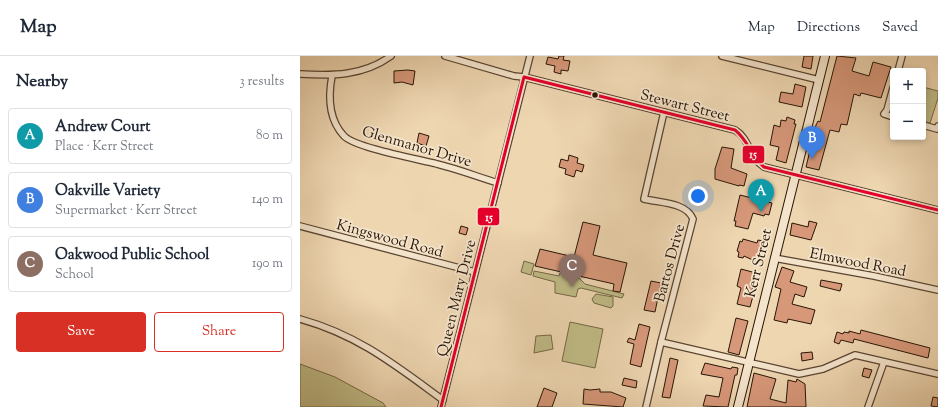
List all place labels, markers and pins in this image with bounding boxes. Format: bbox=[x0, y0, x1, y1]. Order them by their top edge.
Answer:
unlabelled marker bbox=[590, 90, 600, 100]
pin: B bbox=[799, 126, 825, 159]
pin: A bbox=[748, 179, 774, 212]
pin: C bbox=[559, 254, 585, 287]

